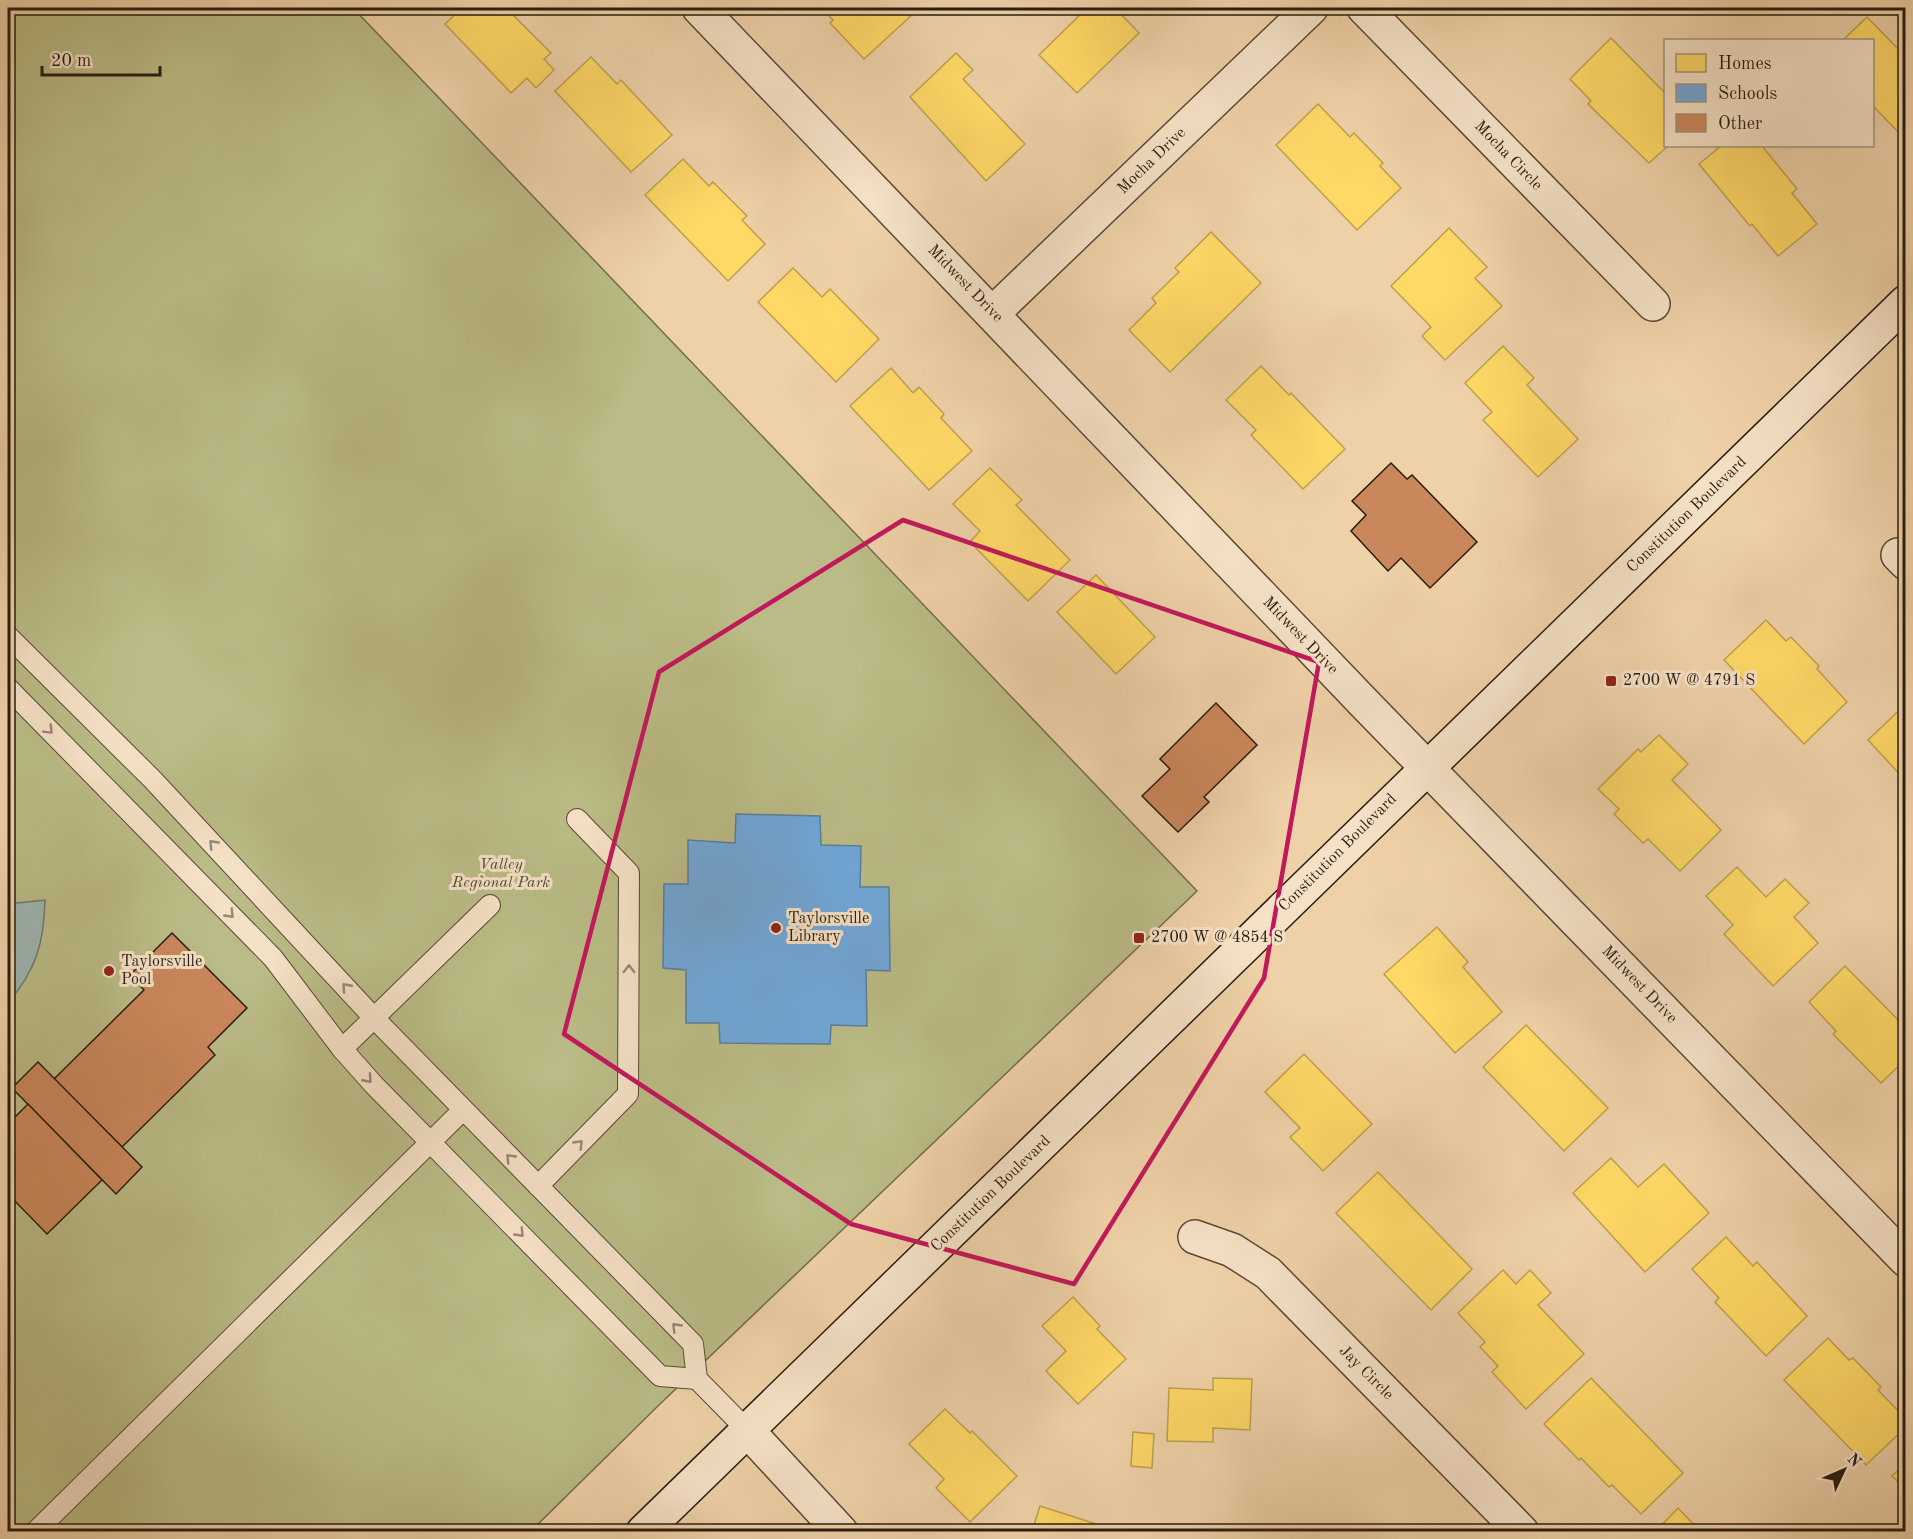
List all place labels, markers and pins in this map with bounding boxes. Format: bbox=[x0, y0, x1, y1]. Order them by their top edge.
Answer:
place label: 2700 W @ 4791 S bbox=[1623, 673, 1755, 689]
marker: 2700 W @ 4791 S bbox=[1604, 674, 1618, 688]
place label: Taylorsville Library bbox=[788, 911, 869, 945]
marker: Taylorsville Library bbox=[769, 921, 783, 935]
place label: 2700 W @ 4854 S bbox=[1151, 930, 1283, 946]
marker: 2700 W @ 4854 S bbox=[1132, 931, 1146, 945]
place label: Taylorsville Pool bbox=[121, 954, 202, 988]
marker: Taylorsville Pool bbox=[102, 964, 116, 978]

